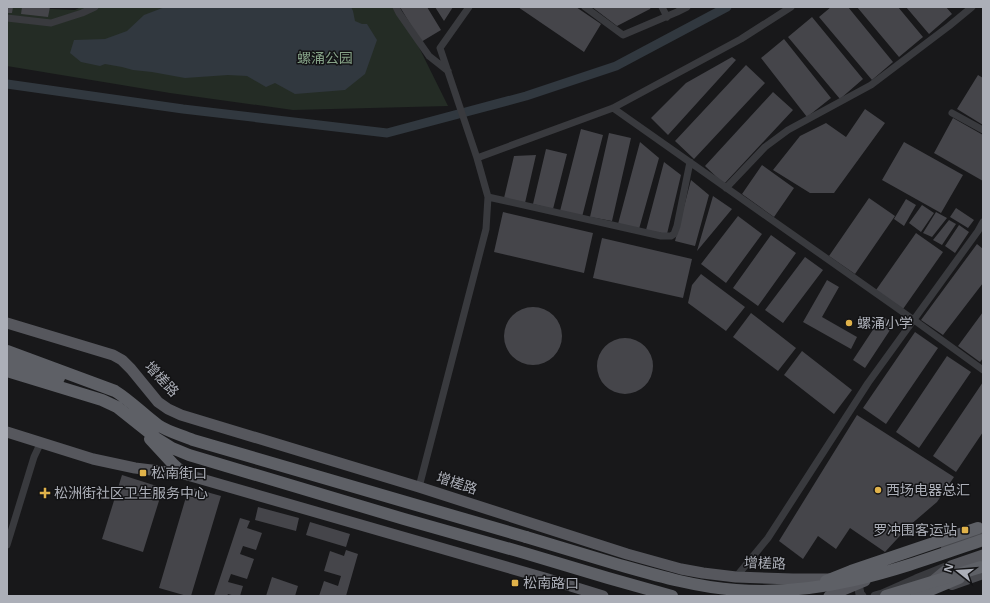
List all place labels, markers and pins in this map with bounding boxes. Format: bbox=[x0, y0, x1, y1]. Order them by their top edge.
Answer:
place label: 螺涌小学 bbox=[857, 313, 913, 332]
marker: 螺涌小学 bbox=[844, 318, 854, 328]
place label: 松南街口 bbox=[151, 463, 207, 482]
marker: 松南街口 bbox=[138, 468, 148, 478]
place label: 西场电器总汇 bbox=[886, 480, 970, 499]
place label: 松洲街社区卫生服务中心 bbox=[54, 483, 208, 502]
marker: 西场电器总汇 bbox=[873, 485, 883, 495]
marker: 松洲街社区卫生服务中心 bbox=[39, 487, 51, 499]
place label: 罗冲围客运站 bbox=[873, 520, 957, 539]
marker: 罗冲围客运站 bbox=[960, 525, 970, 535]
place label: 松南路口 bbox=[523, 573, 579, 592]
marker: 松南路口 bbox=[510, 578, 520, 588]

